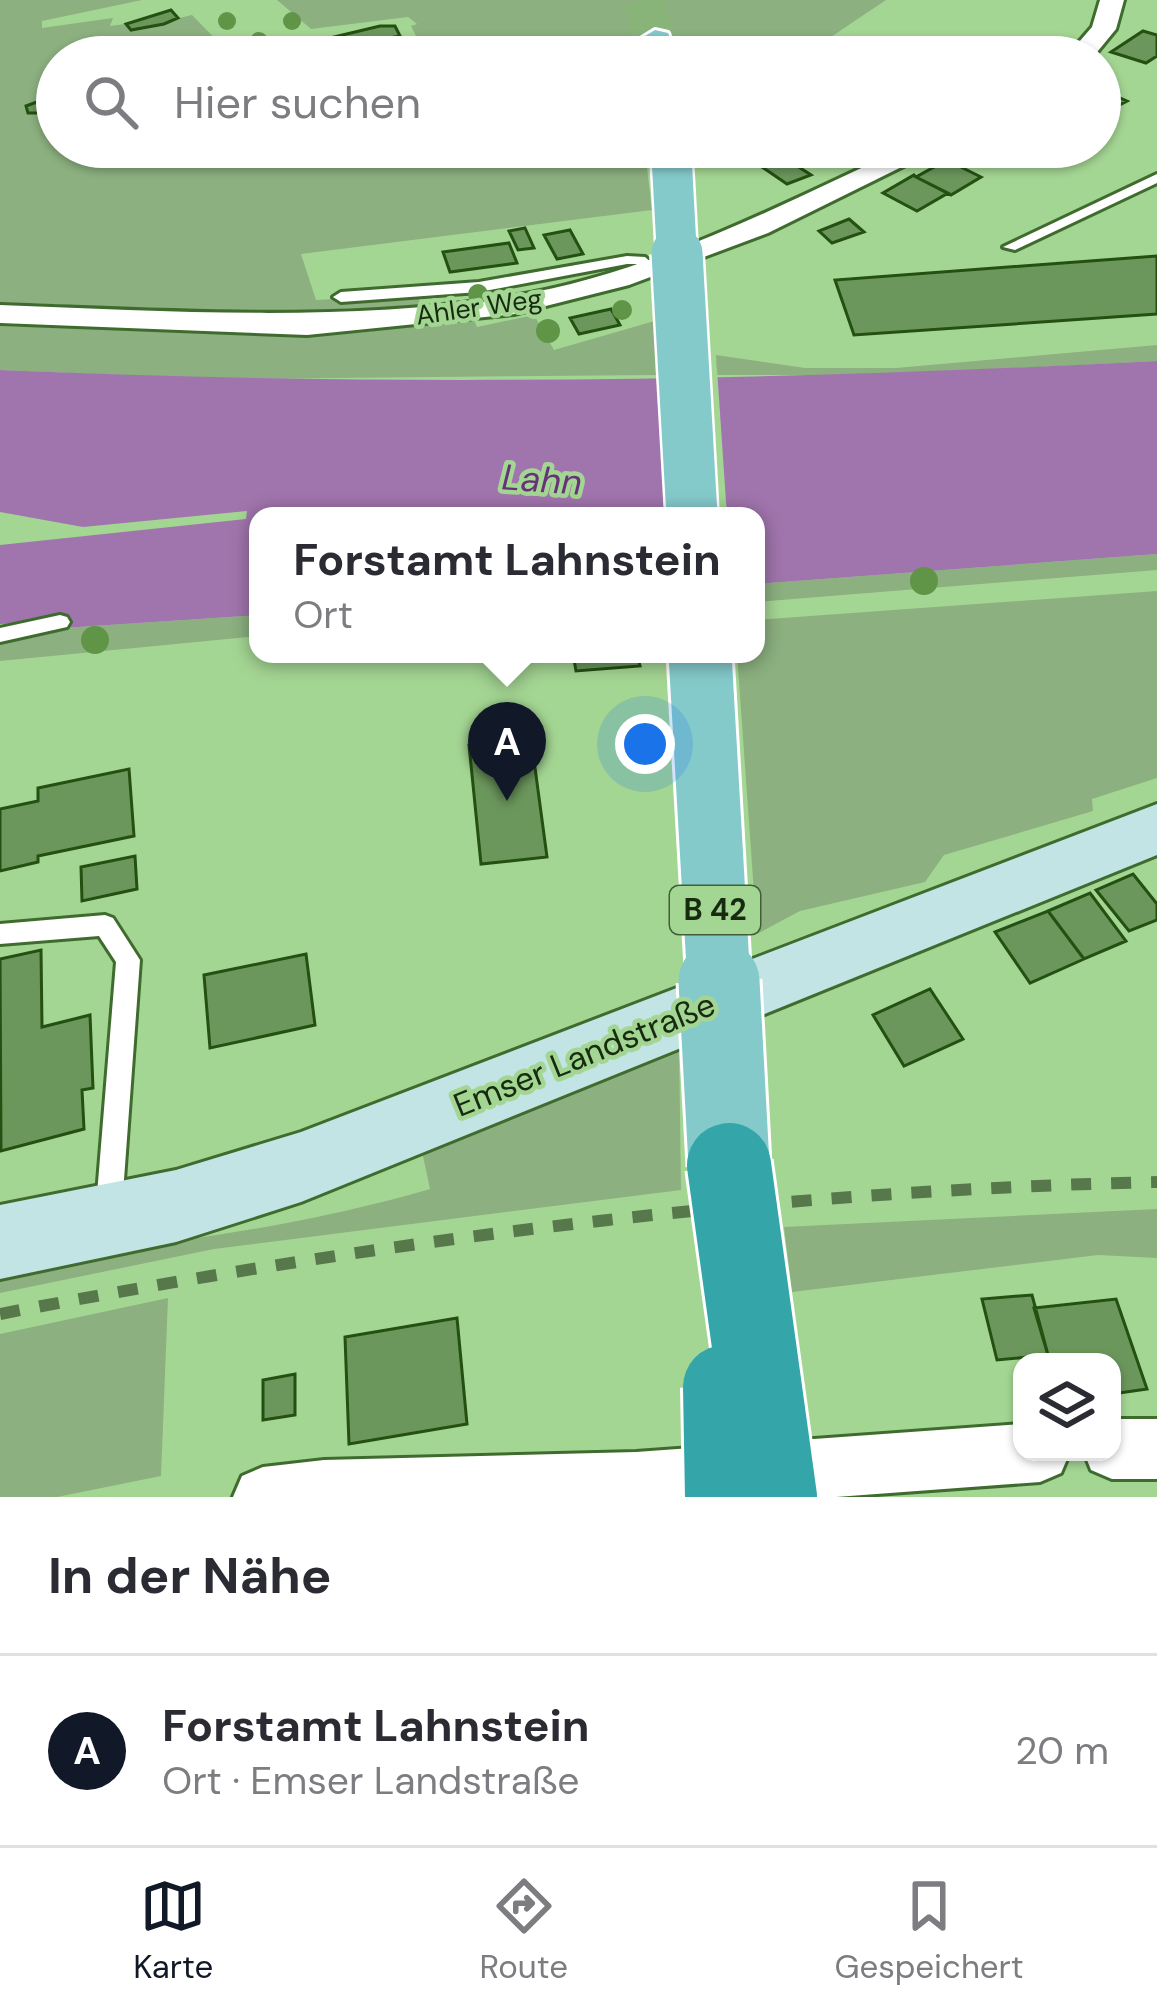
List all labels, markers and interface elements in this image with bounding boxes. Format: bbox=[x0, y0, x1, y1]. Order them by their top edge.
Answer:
search box bbox=[36, 36, 1121, 168]
icon: search bbox=[78, 69, 144, 135]
text: Hier suchen bbox=[174, 73, 421, 132]
street label: Ahler Weg bbox=[414, 280, 544, 333]
water label: Lahn bbox=[500, 453, 584, 506]
popup bbox=[249, 507, 765, 663]
text: Forstamt Lahnstein bbox=[293, 530, 721, 589]
text: Ort bbox=[293, 589, 353, 640]
pin: A bbox=[468, 702, 546, 801]
your location bbox=[615, 714, 675, 774]
road number: B 42 bbox=[670, 886, 760, 934]
street label: Emser Landstraße bbox=[447, 982, 721, 1127]
map controls bbox=[1013, 1353, 1121, 1461]
button: layers bbox=[1013, 1353, 1121, 1461]
text: In der Nähe bbox=[48, 1542, 332, 1609]
text: Forstamt Lahnstein bbox=[162, 1696, 590, 1755]
text: A bbox=[73, 1725, 101, 1776]
text: 20 m bbox=[1015, 1725, 1109, 1776]
text: Ort · Emser Landstraße bbox=[162, 1755, 579, 1806]
tab: Karte bbox=[133, 1873, 213, 1988]
tab: Route bbox=[480, 1873, 568, 1988]
tab: Gespeichert bbox=[834, 1873, 1024, 1988]

